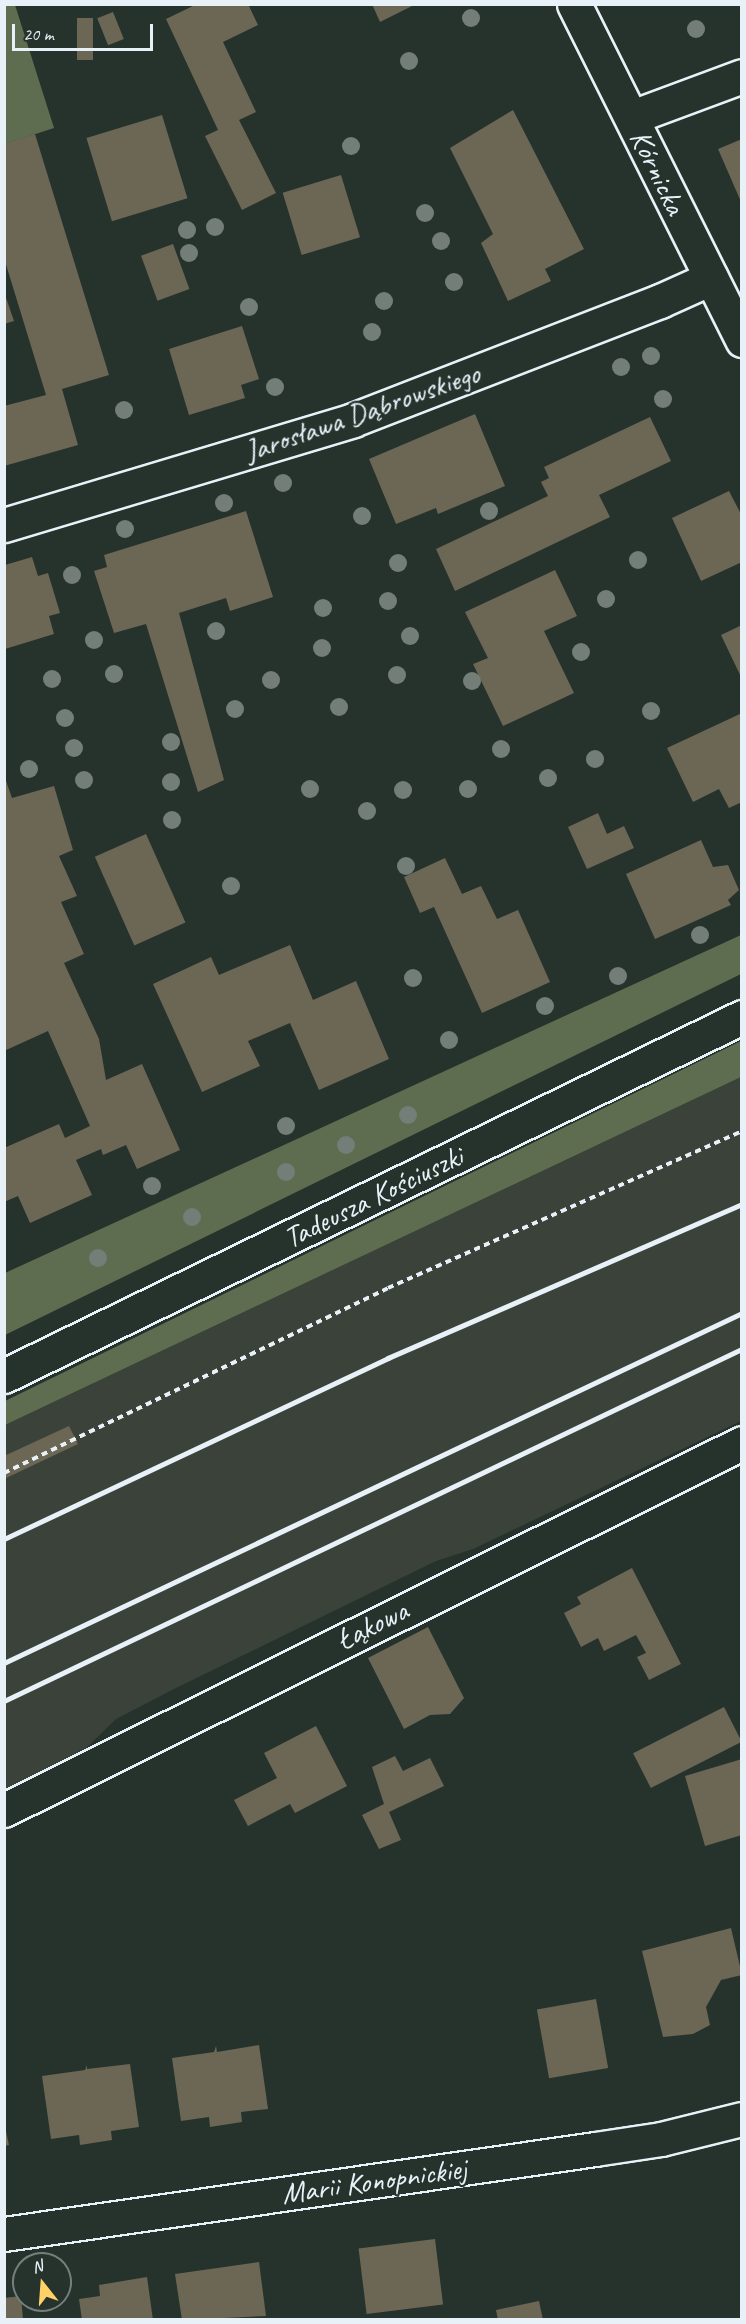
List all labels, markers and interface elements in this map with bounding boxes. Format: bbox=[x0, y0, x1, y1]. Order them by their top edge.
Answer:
scale bar bbox=[15, 12, 156, 50]
text: 20 m bbox=[23, 23, 54, 45]
street label: Kórnicka bbox=[622, 124, 694, 220]
street label: Jarosława Dąbrowskiego bbox=[240, 355, 484, 469]
street label: Tadeusza Kościuszki bbox=[278, 1138, 468, 1256]
street label: Łąkowa bbox=[330, 1592, 414, 1658]
street label: Marii Konopnickiej bbox=[280, 2150, 468, 2212]
north arrow bbox=[12, 2252, 72, 2312]
text: N bbox=[30, 2256, 45, 2278]

